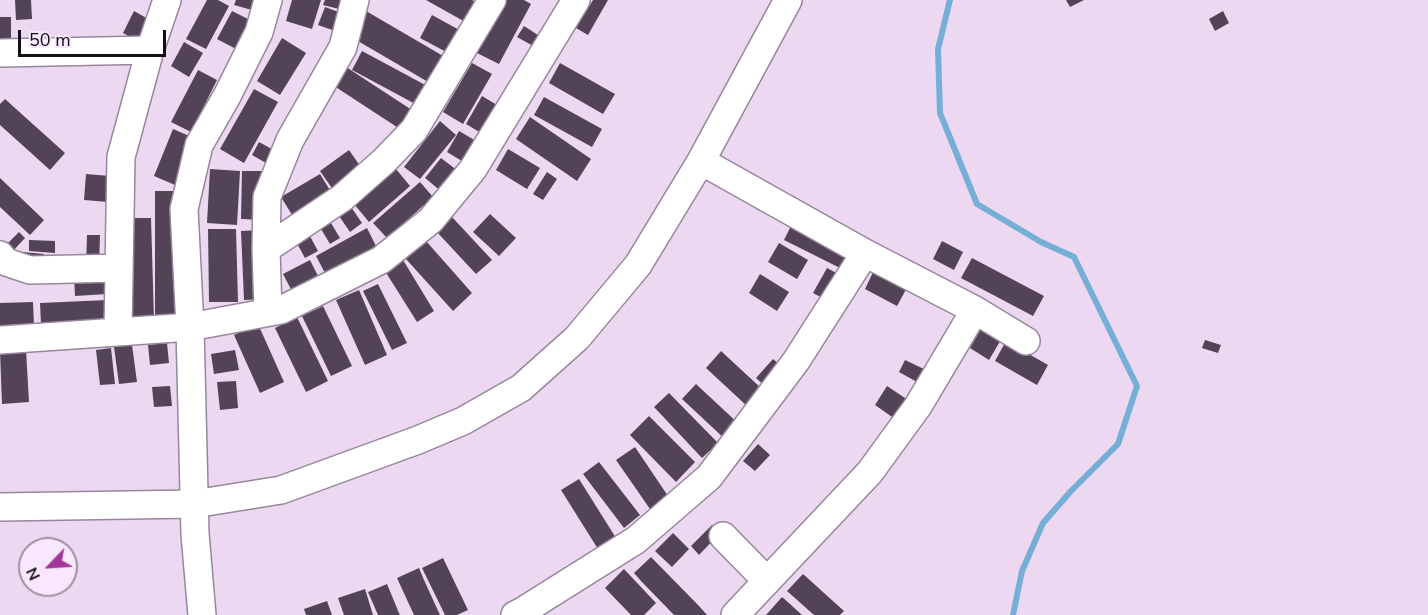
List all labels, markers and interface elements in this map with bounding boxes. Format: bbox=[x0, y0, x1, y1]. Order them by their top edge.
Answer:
scale bar bbox=[21, 18, 170, 56]
text: 50 m bbox=[29, 28, 71, 52]
north arrow bbox=[18, 537, 78, 597]
text: N bbox=[21, 564, 46, 584]

